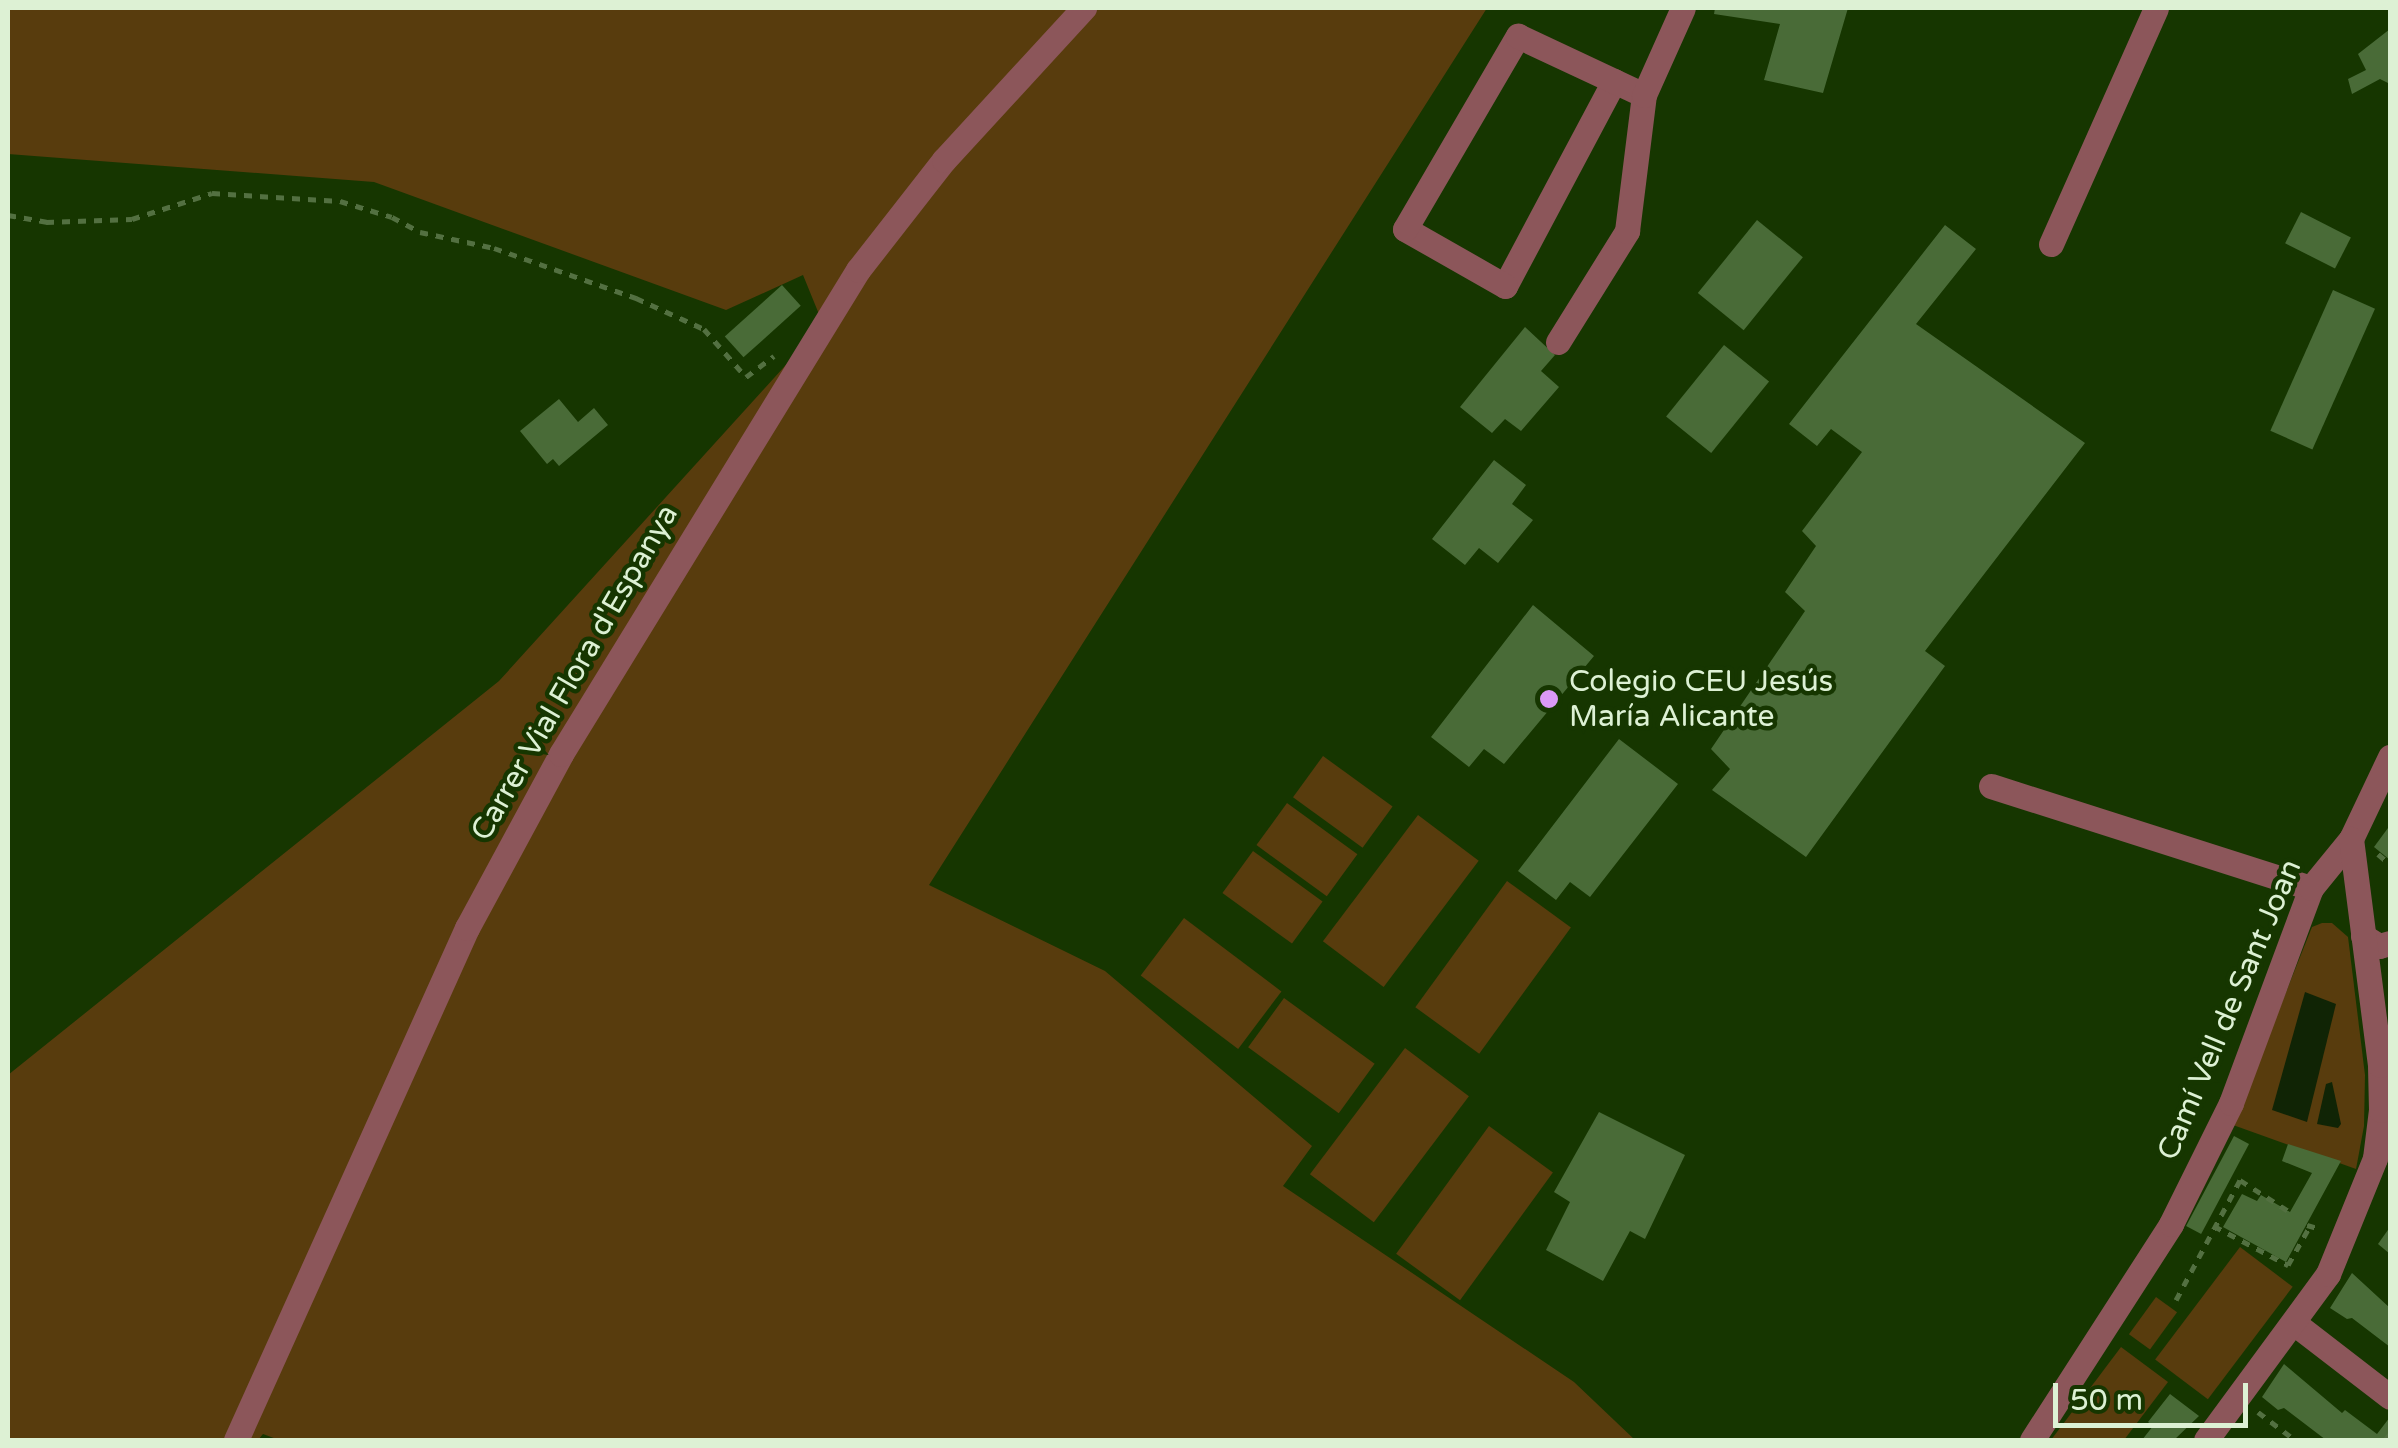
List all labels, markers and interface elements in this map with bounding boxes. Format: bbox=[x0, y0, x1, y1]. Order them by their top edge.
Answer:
street label: Carrer Vial Flora d'Espanya bbox=[464, 499, 686, 847]
place label: Colegio CEU Jesús María Alicante bbox=[1569, 664, 1833, 734]
marker: Colegio CEU Jesús María Alicante bbox=[1538, 688, 1560, 710]
street label: Camí Vell de Sant Joan bbox=[2150, 854, 2310, 1166]
scale bar bbox=[2058, 1363, 2253, 1425]
text: 50 m bbox=[2070, 1382, 2143, 1419]

